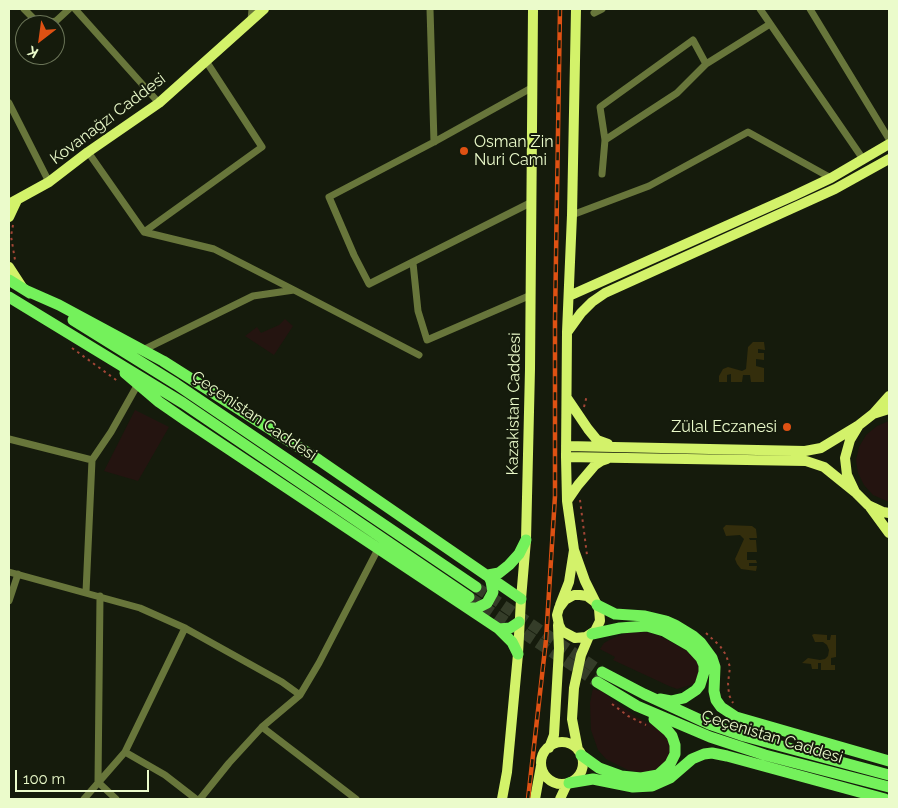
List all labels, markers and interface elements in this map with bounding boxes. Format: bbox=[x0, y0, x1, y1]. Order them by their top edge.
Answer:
north arrow bbox=[15, 15, 65, 65]
text: K bbox=[25, 43, 41, 61]
street label: Kovanağzı Caddesi bbox=[46, 69, 170, 169]
place label: Osman Zin Nuri Cami bbox=[474, 132, 553, 170]
marker: Osman Zin Nuri Cami bbox=[458, 145, 470, 157]
street label: Kazakistan Caddesi bbox=[503, 332, 525, 476]
street label: Çeçenistan Caddesi bbox=[188, 367, 320, 465]
place label: Zülal Eczanesi bbox=[671, 417, 777, 437]
marker: Zülal Eczanesi bbox=[781, 421, 793, 433]
street label: Çeçenistan Caddesi bbox=[699, 706, 845, 768]
scale bar bbox=[18, 760, 151, 792]
text: 100 m bbox=[23, 770, 65, 788]

